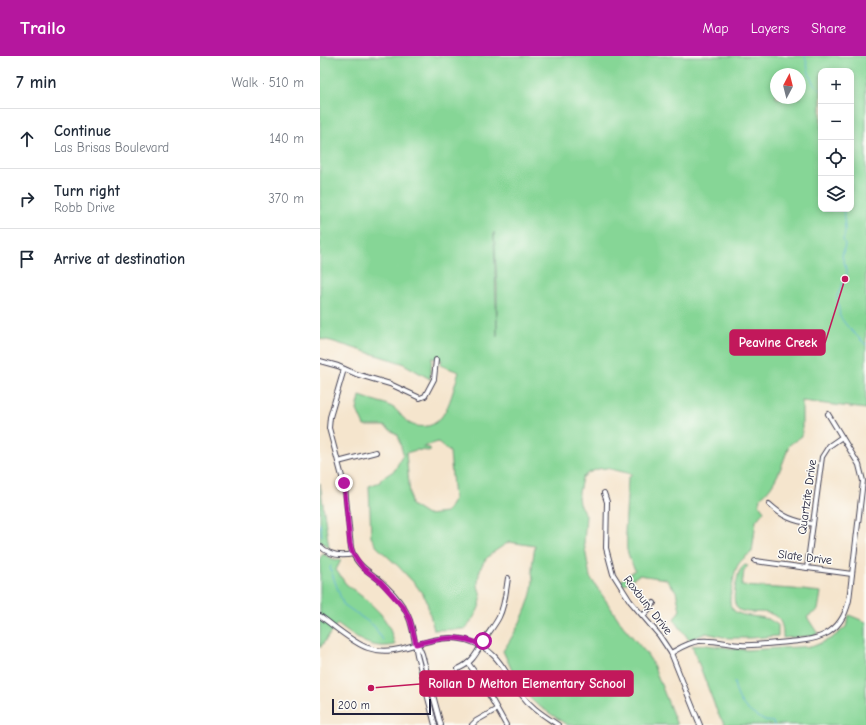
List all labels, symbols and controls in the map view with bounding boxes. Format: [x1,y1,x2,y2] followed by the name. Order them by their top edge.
[20,17,66,39] text: Trailo
[702,20,729,37] text: Map
[751,20,789,37] text: Layers
[811,20,846,37] text: Share
[770,68,806,104] north arrow
[818,68,854,212] map controls
[818,68,854,104] button: +
[16,73,57,92] text: 7 min
[232,75,304,90] text: Walk · 510 m
[818,104,854,140] button: −
[54,122,111,140] text: Continue
[16,128,38,150] icon: ahead
[270,131,304,146] text: 140 m
[54,140,169,155] text: Las Brisas Boulevard
[818,140,854,176] button: locate
[818,176,854,212] button: layers
[54,182,120,200] text: Turn right
[16,188,38,210] icon: right
[268,191,304,206] text: 370 m
[54,200,115,215] text: Robb Drive
[16,248,38,270] icon: arrive
[54,250,185,268] text: Arrive at destination
[730,330,825,355] callout: Peavine Creek
[739,335,818,350] text: Peavine Creek
[795,458,819,536] street label: Quartzite Drive
[335,474,353,492] route end
[777,547,833,567] street label: Slate Drive
[621,573,675,637] street label: Roxbury Drive
[474,632,492,650] route start
[420,671,633,696] callout: Rollan D Melton Elementary School
[428,676,626,691] text: Rollan D Melton Elementary School
[332,697,431,716] scale bar
[338,699,370,712] text: 200 m

